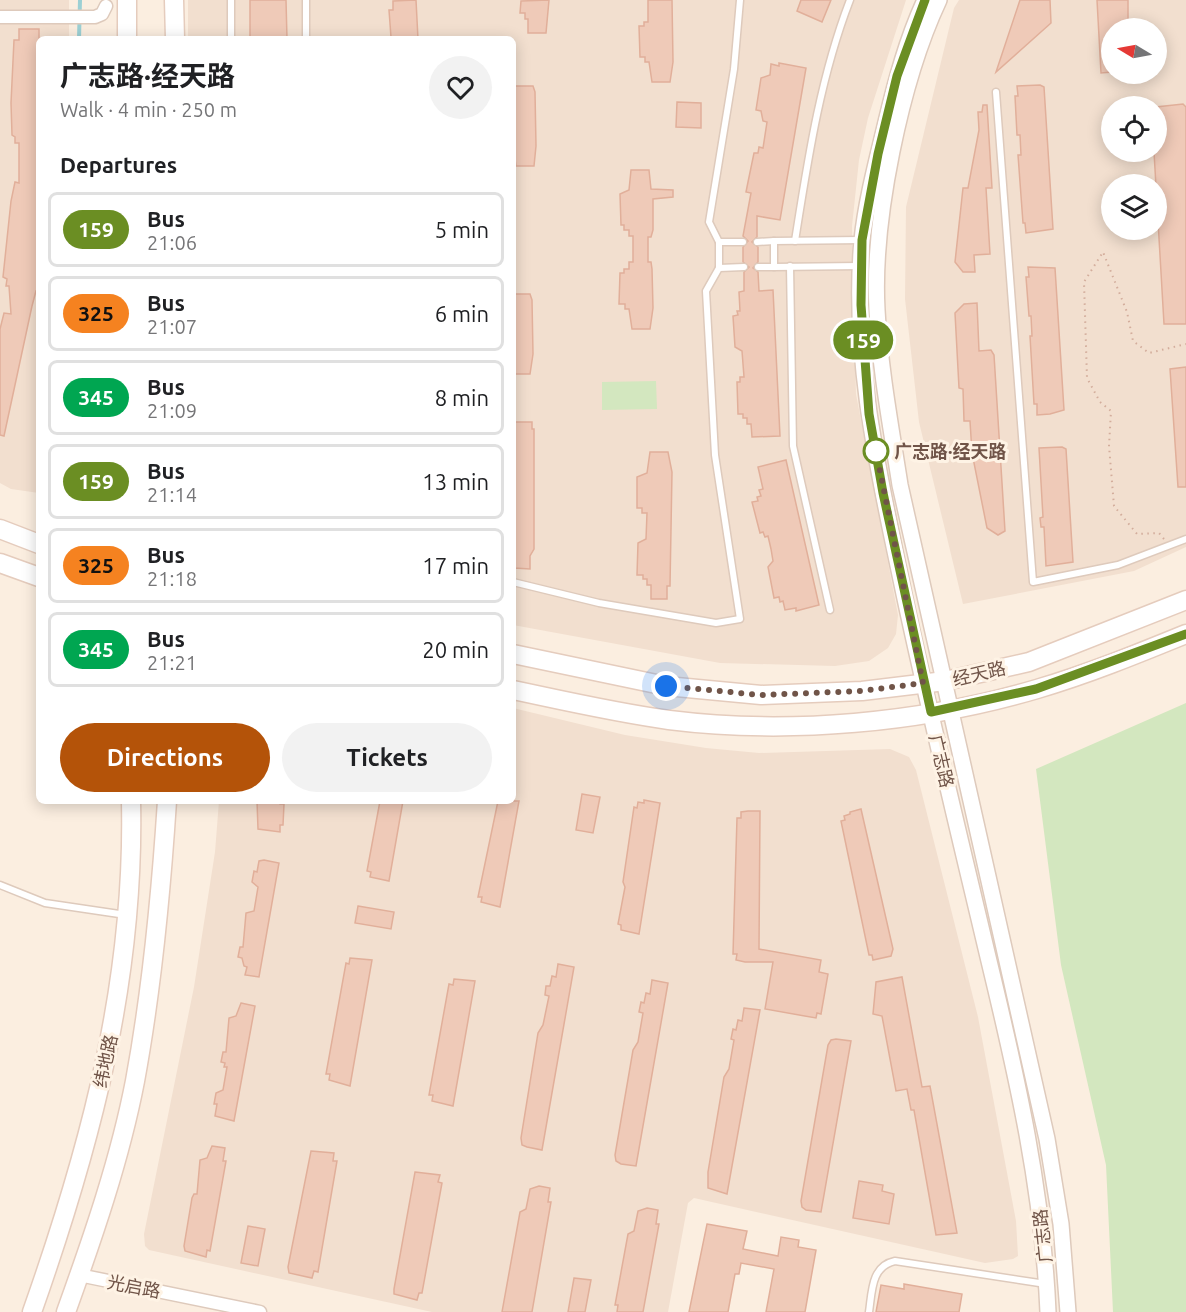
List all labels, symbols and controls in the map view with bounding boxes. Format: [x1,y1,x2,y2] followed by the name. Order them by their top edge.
[1101,18,1167,84] north arrow
[1101,18,1167,240] map controls
[429,56,492,119] button: heart
[60,60,235,91] text: 广志路·经天路
[1101,96,1167,162] button: locate
[60,98,237,121] text: Walk · 4 min · 250 m
[60,152,177,177] text: Departures
[1101,174,1167,240] button: layers
[147,206,185,231] text: Bus
[78,217,114,241] text: 159
[435,217,489,242] text: 5 min
[147,231,197,254] text: 21:06
[147,290,185,315] text: Bus
[78,301,114,325] text: 325
[435,301,489,326] text: 6 min
[147,315,197,338] text: 21:07
[828,320,898,360] line badge: 159
[845,328,881,352] text: 159
[147,374,185,399] text: Bus
[78,385,114,409] text: 345
[435,385,489,410] text: 8 min
[147,399,197,422] text: 21:09
[863,438,889,464] marker: 广志路·经天路
[894,441,1006,461] place label: 广志路·经天路
[147,458,185,483] text: Bus
[78,469,114,493] text: 159
[422,469,489,494] text: 13 min
[147,483,197,506] text: 21:14
[147,542,185,567] text: Bus
[78,553,114,577] text: 325
[422,553,489,578] text: 17 min
[147,567,197,590] text: 21:18
[147,626,185,651] text: Bus
[78,637,114,661] text: 345
[422,637,489,662] text: 20 min
[147,651,197,674] text: 21:21
[950,657,1008,689] street label: 经天路
[651,671,681,701] your location
[60,723,270,792] button: Directions
[282,723,492,792] button: Tickets
[926,732,958,790] street label: 广志路
[90,1033,120,1089] street label: 纬地路
[1029,1208,1055,1264] street label: 广志路
[106,1271,162,1301] street label: 光启路

